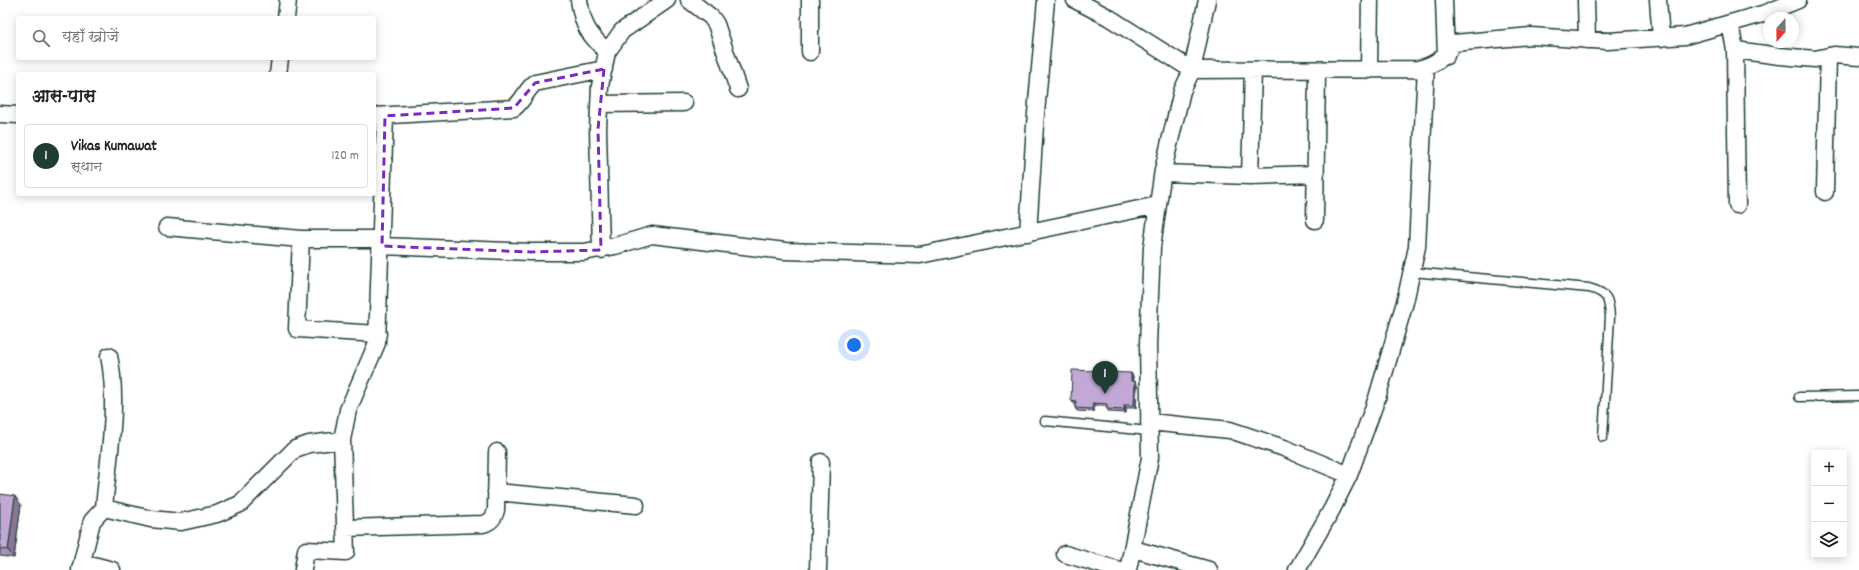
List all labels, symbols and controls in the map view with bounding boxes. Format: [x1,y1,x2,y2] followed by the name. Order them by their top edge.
[1763,12,1799,48] north arrow
[16,16,376,60] search box
[30,27,52,49] icon: search
[62,27,119,49] text: यहाँ खोजें
[32,86,96,110] text: आस-पास
[71,136,157,158] text: Vikas Kumawat
[45,147,47,166] text: 1
[331,147,359,166] text: 120 m
[71,158,102,177] text: स्थान
[844,335,864,355] your location
[1092,361,1118,394] pin: 1
[1811,450,1847,558] map controls
[1811,450,1847,486] button: +
[1811,486,1847,522] button: −
[1811,522,1847,558] button: layers

